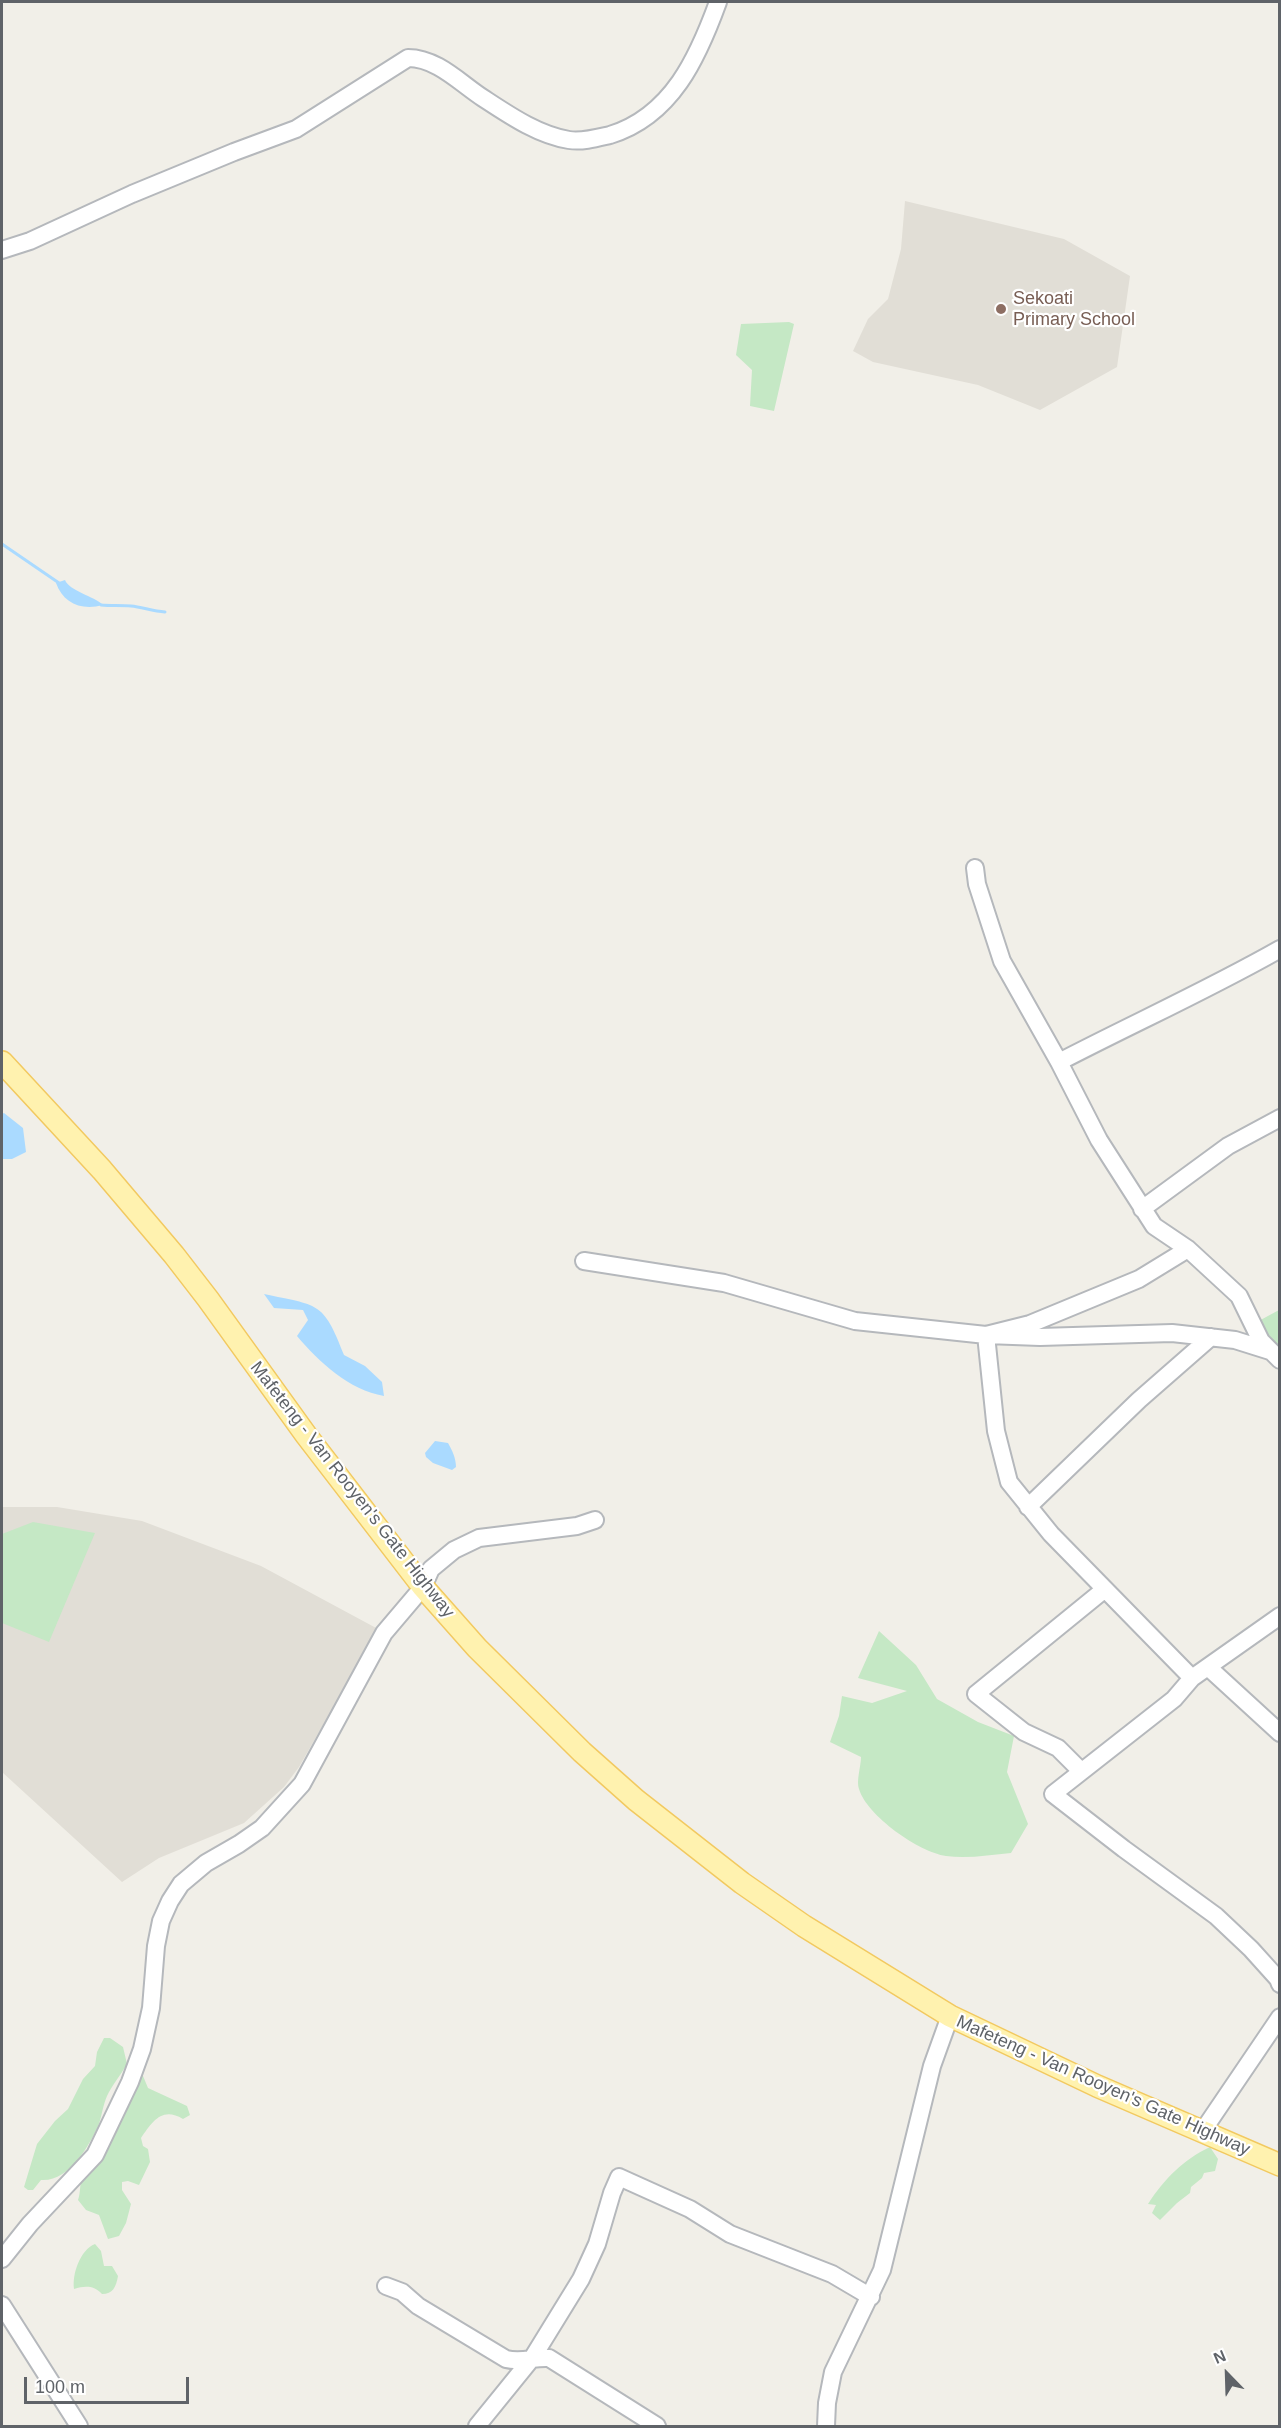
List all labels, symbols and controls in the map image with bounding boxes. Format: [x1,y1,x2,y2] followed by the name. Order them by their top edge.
[1013,288,1135,330] place label: Sekoati Primary School
[994,302,1008,316] marker: Sekoati Primary School
[245,1358,459,1622] street label: Mafeteng - Van Rooyen's Gate Highway
[953,2011,1253,2161] street label: Mafeteng - Van Rooyen's Gate Highway
[1197,2344,1257,2404] north arrow
[1211,2347,1228,2367] text: N
[27,2365,192,2403] scale bar
[35,2377,85,2397] text: 100 m

